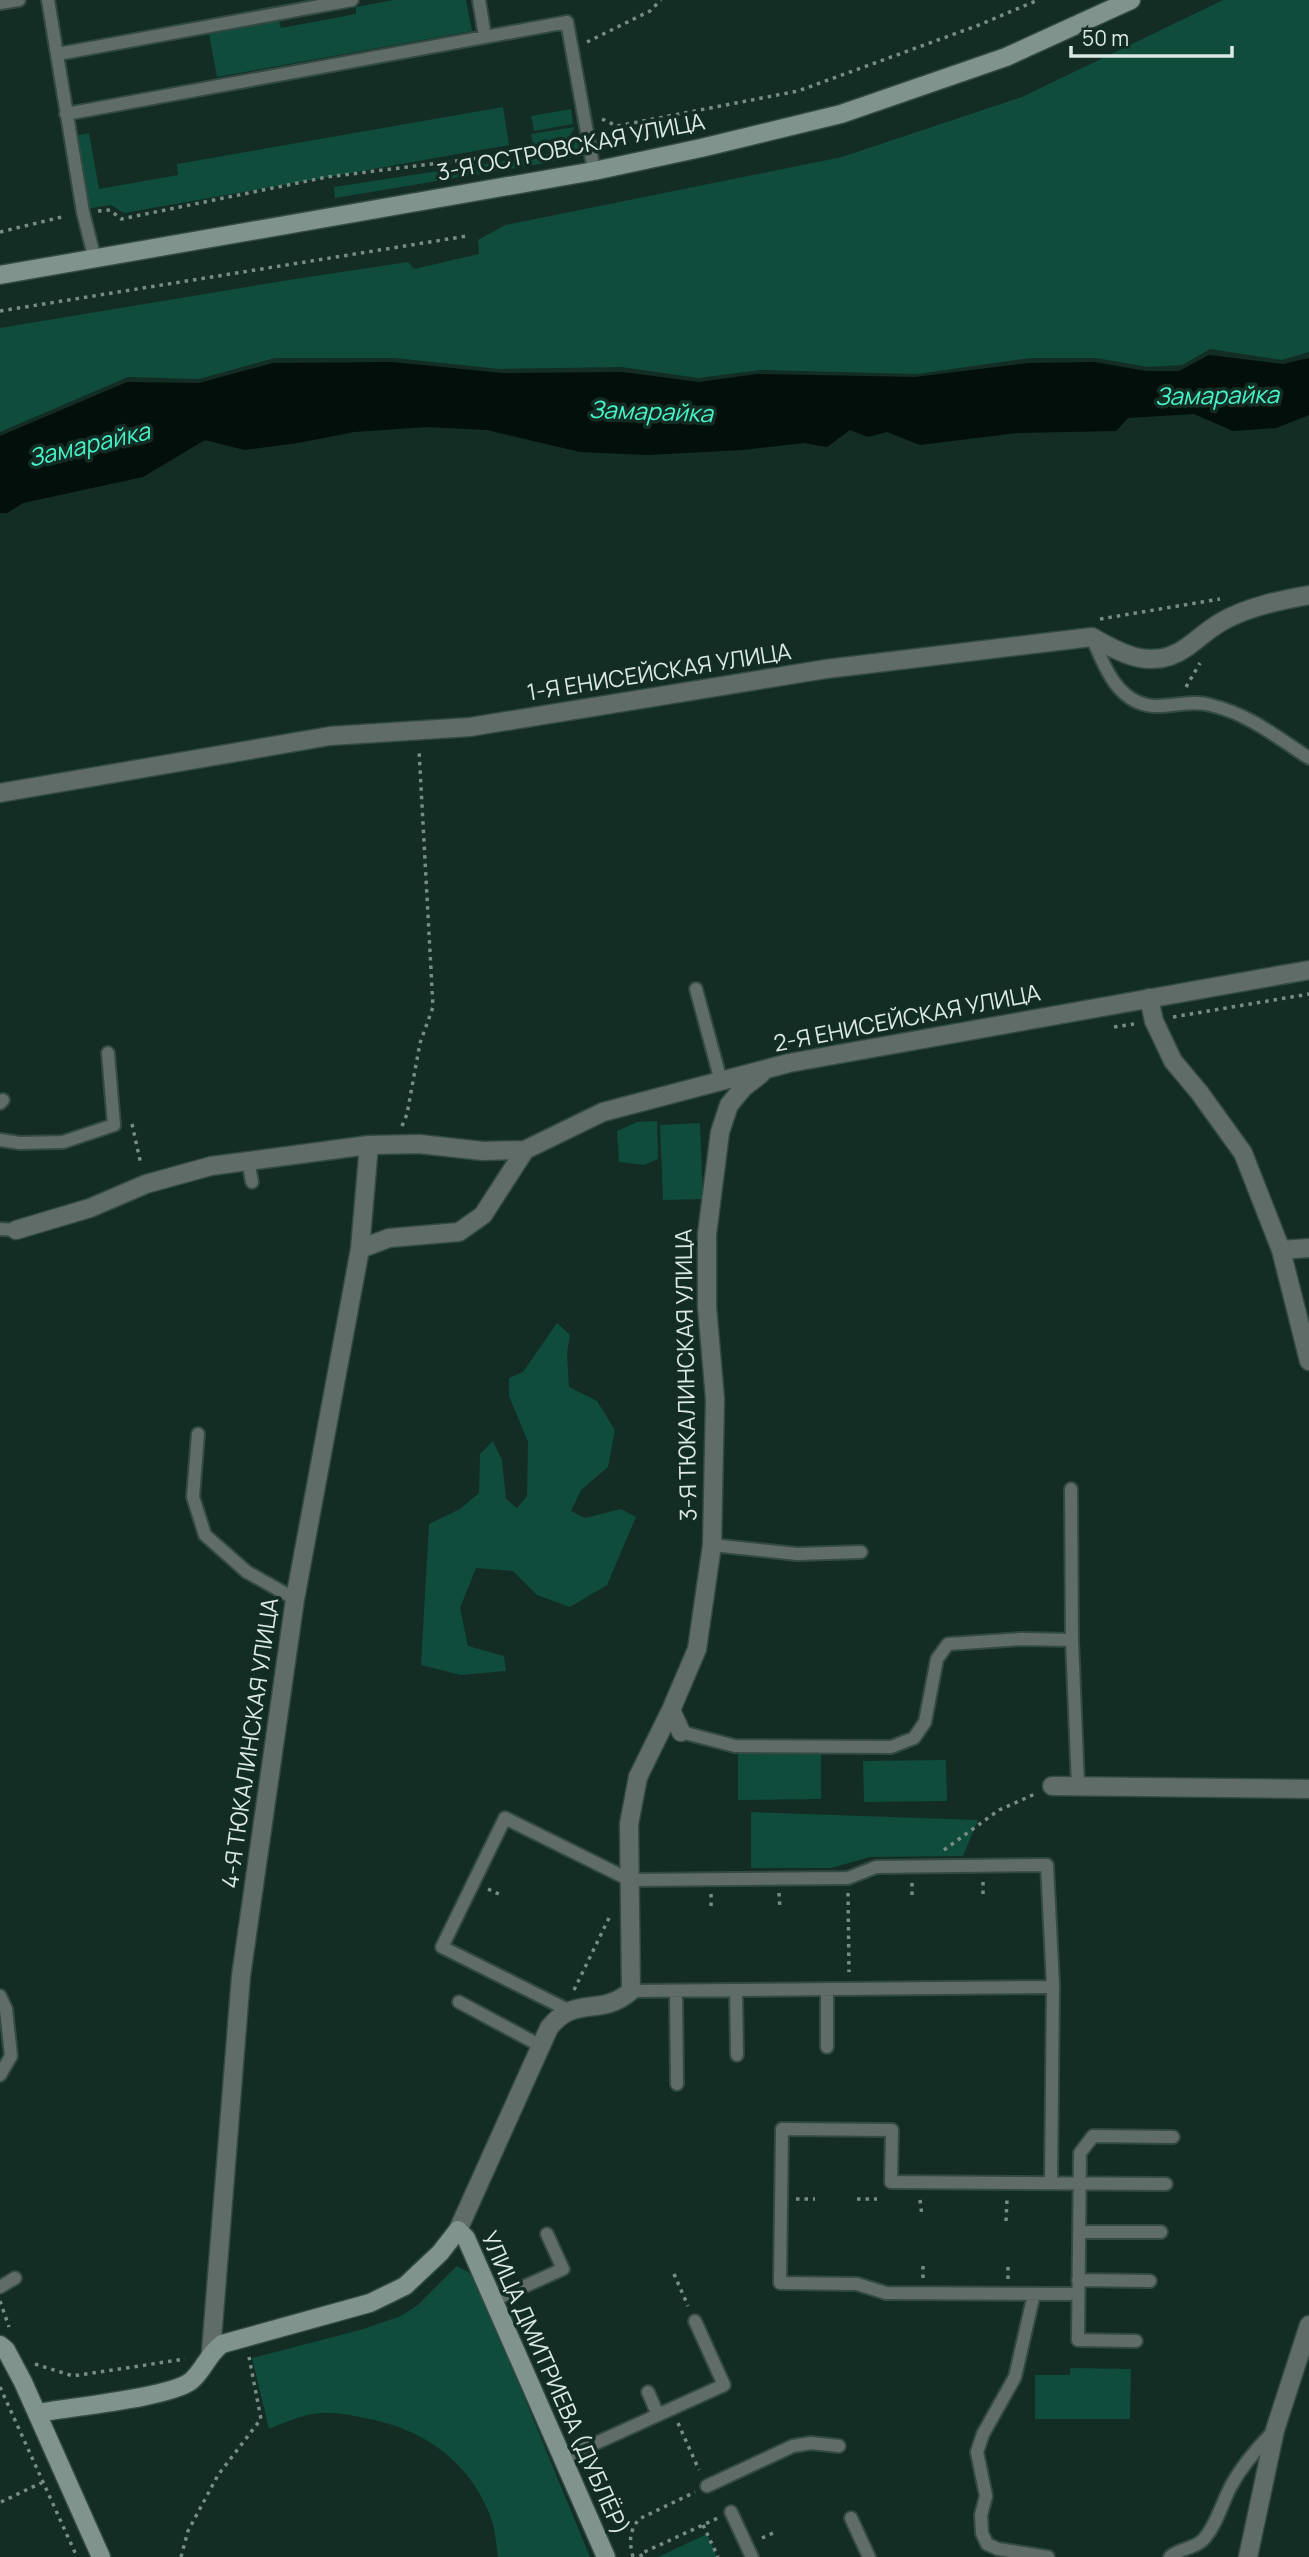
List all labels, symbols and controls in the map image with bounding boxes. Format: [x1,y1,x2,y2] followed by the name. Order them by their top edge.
[1071,14,1232,58] scale bar
[1082,24,1129,52] text: 50 m
[434,104,708,188] street label: 3-Я ОСТРОВСКАЯ УЛИЦА
[1155,377,1281,412] water label: Замарайка
[589,392,715,429] water label: Замарайка
[25,413,154,474] water label: Замарайка
[524,634,794,708] street label: 1-Я ЕНИСЕЙСКАЯ УЛИЦА
[771,975,1043,1059] street label: 2-Я ЕНИСЕЙСКАЯ УЛИЦА
[666,1228,704,1521] street label: 3-Я ТЮКАЛИНСКАЯ УЛИЦА
[213,1595,285,1890] street label: 4-Я ТЮКАЛИНСКАЯ УЛИЦА
[474,2226,638,2540] street label: УЛИЦА ДМИТРИЕВА (ДУБЛЁР)

